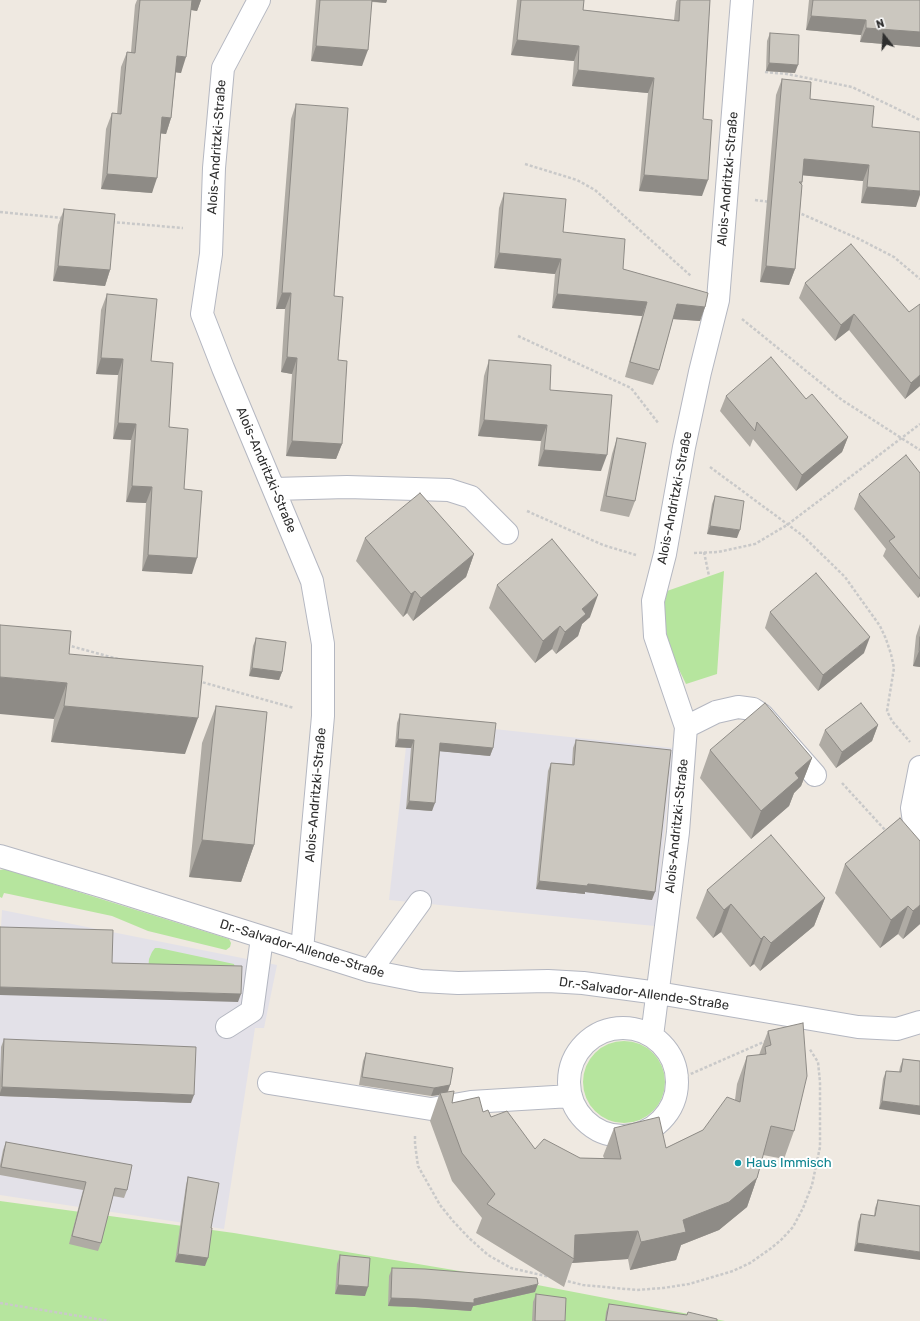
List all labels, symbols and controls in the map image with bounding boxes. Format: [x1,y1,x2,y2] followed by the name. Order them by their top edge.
[864,16,904,56] north arrow
[875,17,886,31] text: N
[205,79,229,215] street label: Alois-Andritzki-Straße
[714,111,742,247] street label: Alois-Andritzki-Straße
[232,405,300,535] street label: Alois-Andritzki-Straße
[654,430,696,566] street label: Alois-Andritzki-Straße
[302,727,330,863] street label: Alois-Andritzki-Straße
[662,758,692,894] street label: Alois-Andritzki-Straße
[218,916,386,982] street label: Dr.-Salvador-Allende-Straße
[558,974,730,1014] street label: Dr.-Salvador-Allende-Straße
[746,1155,832,1171] place label: Haus Immisch
[733,1158,743,1168] marker: Haus Immisch

